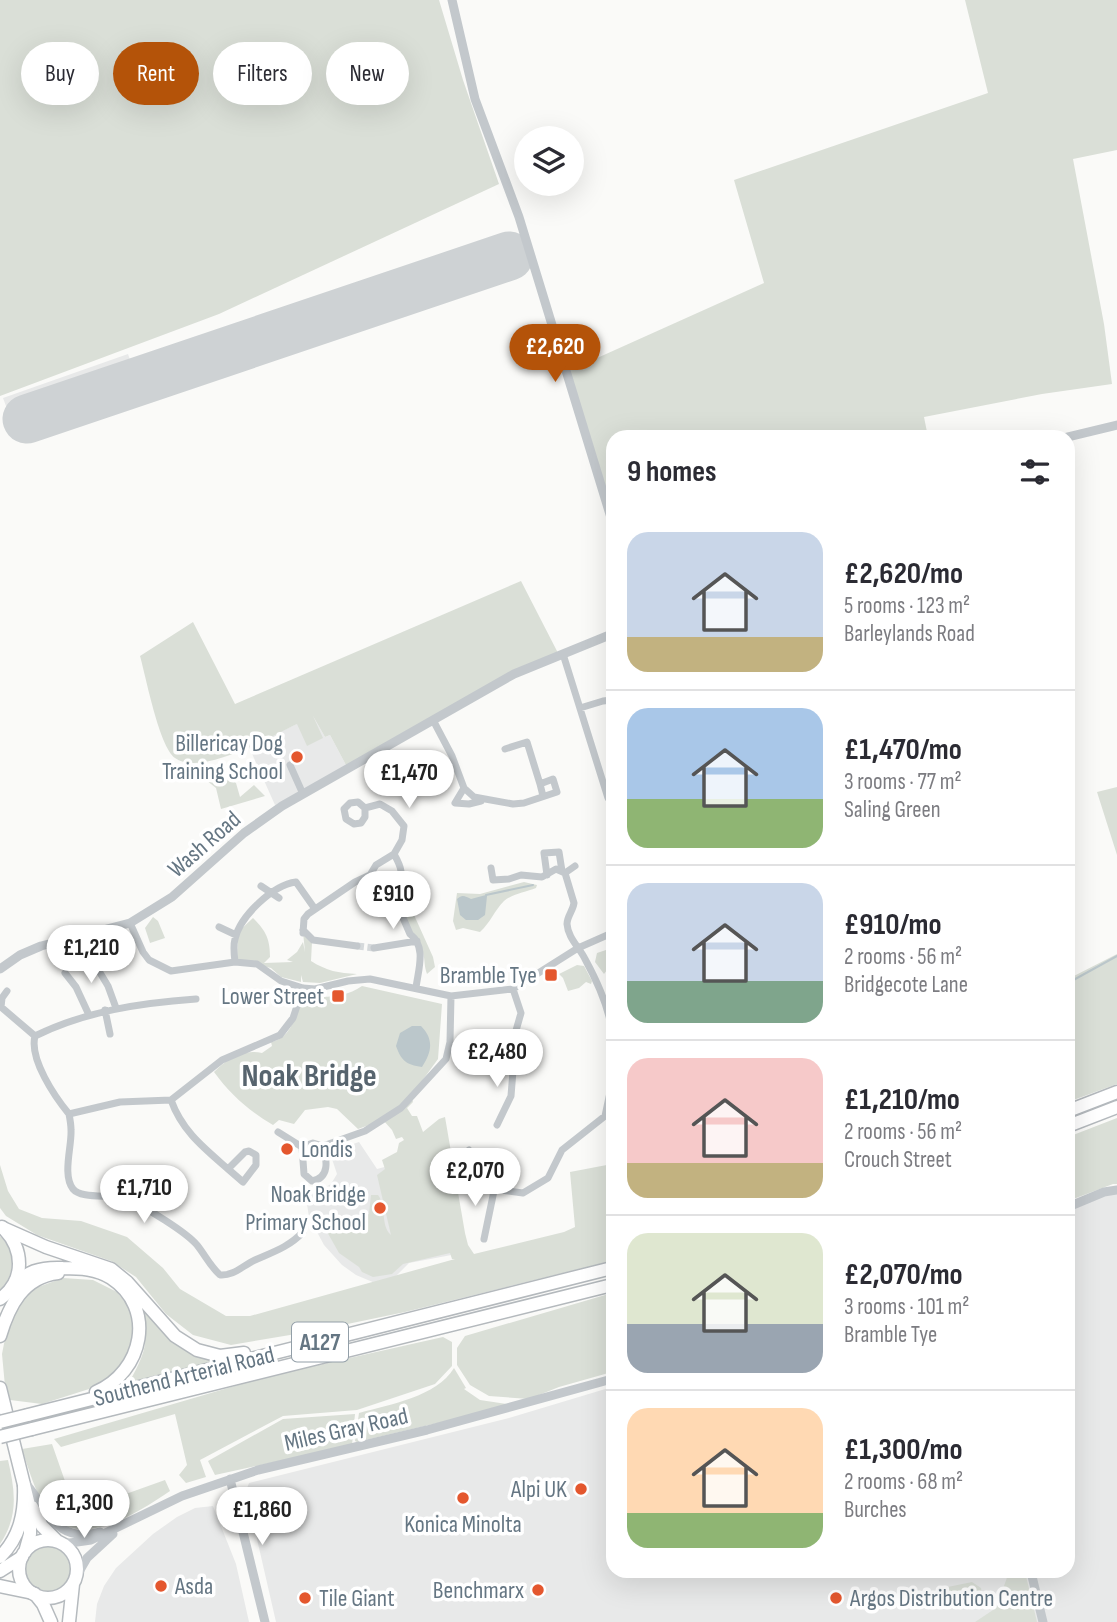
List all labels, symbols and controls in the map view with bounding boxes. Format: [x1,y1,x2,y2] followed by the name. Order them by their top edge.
[21,42,99,105] chip: Buy
[113,42,199,105] chip: Rent
[213,42,312,105] chip: Filters
[326,42,409,105] chip: New
[514,126,584,196] map controls
[514,126,584,196] button: layers
[498,324,612,384] pin: £2,620
[525,333,585,361] text: £2,620
[1016,453,1054,491] icon: filters
[627,454,717,490] text: 9 homes
[844,556,963,592] text: £2,620/mo
[683,560,767,644] icon: home
[844,592,970,620] text: 5 rooms · 123 m²
[844,620,975,648] text: Barleylands Road
[162,729,283,786] place label: Billericay Dog Training School
[844,732,962,768] text: £1,470/mo
[683,736,767,820] icon: home
[289,749,305,765] marker: Billericay Dog Training School
[352,750,466,810] pin: £1,470
[380,759,438,787] text: £1,470
[844,768,962,796] text: 3 rooms · 77 m²
[844,796,941,824] text: Saling Green
[162,805,247,884] street label: Wash Road
[352,872,434,931] pin: £910
[372,880,414,908] text: £910
[844,907,942,943] text: £910/mo
[683,911,767,995] icon: home
[34,926,148,985] pin: £1,210
[63,934,119,962] text: £1,210
[844,943,962,971] text: 2 rooms · 56 m²
[440,961,537,990] place label: Bramble Tye
[543,967,559,983] marker: Bramble Tye
[844,971,968,999] text: Bridgecote Lane
[221,982,324,1011] place label: Lower Street
[330,988,346,1004] marker: Lower Street
[440,1030,554,1089] pin: £2,480
[467,1038,527,1066] text: £2,480
[241,1057,377,1096] district label: Noak Bridge
[844,1082,960,1118] text: £1,210/mo
[683,1086,767,1170] icon: home
[844,1118,962,1146] text: 2 rooms · 56 m²
[301,1135,353,1164] place label: Londis
[279,1141,295,1157] marker: Londis
[844,1146,952,1174] text: Crouch Street
[418,1148,532,1208] pin: £2,070
[446,1157,504,1185] text: £2,070
[87,1166,201,1225] pin: £1,710
[116,1174,172,1202] text: £1,710
[245,1180,366,1237] place label: Noak Bridge Primary School
[372,1200,388,1216] marker: Noak Bridge Primary School
[844,1257,963,1293] text: £2,070/mo
[683,1261,767,1345] icon: home
[844,1293,969,1321] text: 3 rooms · 101 m²
[844,1321,937,1349] text: Bramble Tye
[292,1322,348,1362] road number: A127
[91,1340,277,1413] street label: Southend Arterial Road
[281,1401,411,1458] street label: Miles Gray Road
[844,1432,963,1468] text: £1,300/mo
[683,1436,767,1520] icon: home
[844,1468,963,1496] text: 2 rooms · 68 m²
[510,1475,567,1504] place label: Alpi UK
[27,1480,141,1540] pin: £1,300
[573,1481,589,1497] marker: Alpi UK
[205,1488,319,1547] pin: £1,860
[55,1489,113,1517] text: £1,300
[455,1490,471,1506] marker: Konica Minolta
[232,1496,292,1524] text: £1,860
[844,1496,907,1524] text: Burches
[404,1510,522,1539] place label: Konica Minolta
[174,1572,213,1601] place label: Asda
[433,1576,524,1605] place label: Benchmarx
[153,1578,169,1594] marker: Asda
[530,1582,546,1598] marker: Benchmarx
[319,1584,395,1613] place label: Tile Giant
[849,1584,1053,1613] place label: Argos Distribution Centre
[297,1590,313,1606] marker: Tile Giant
[828,1590,844,1606] marker: Argos Distribution Centre

